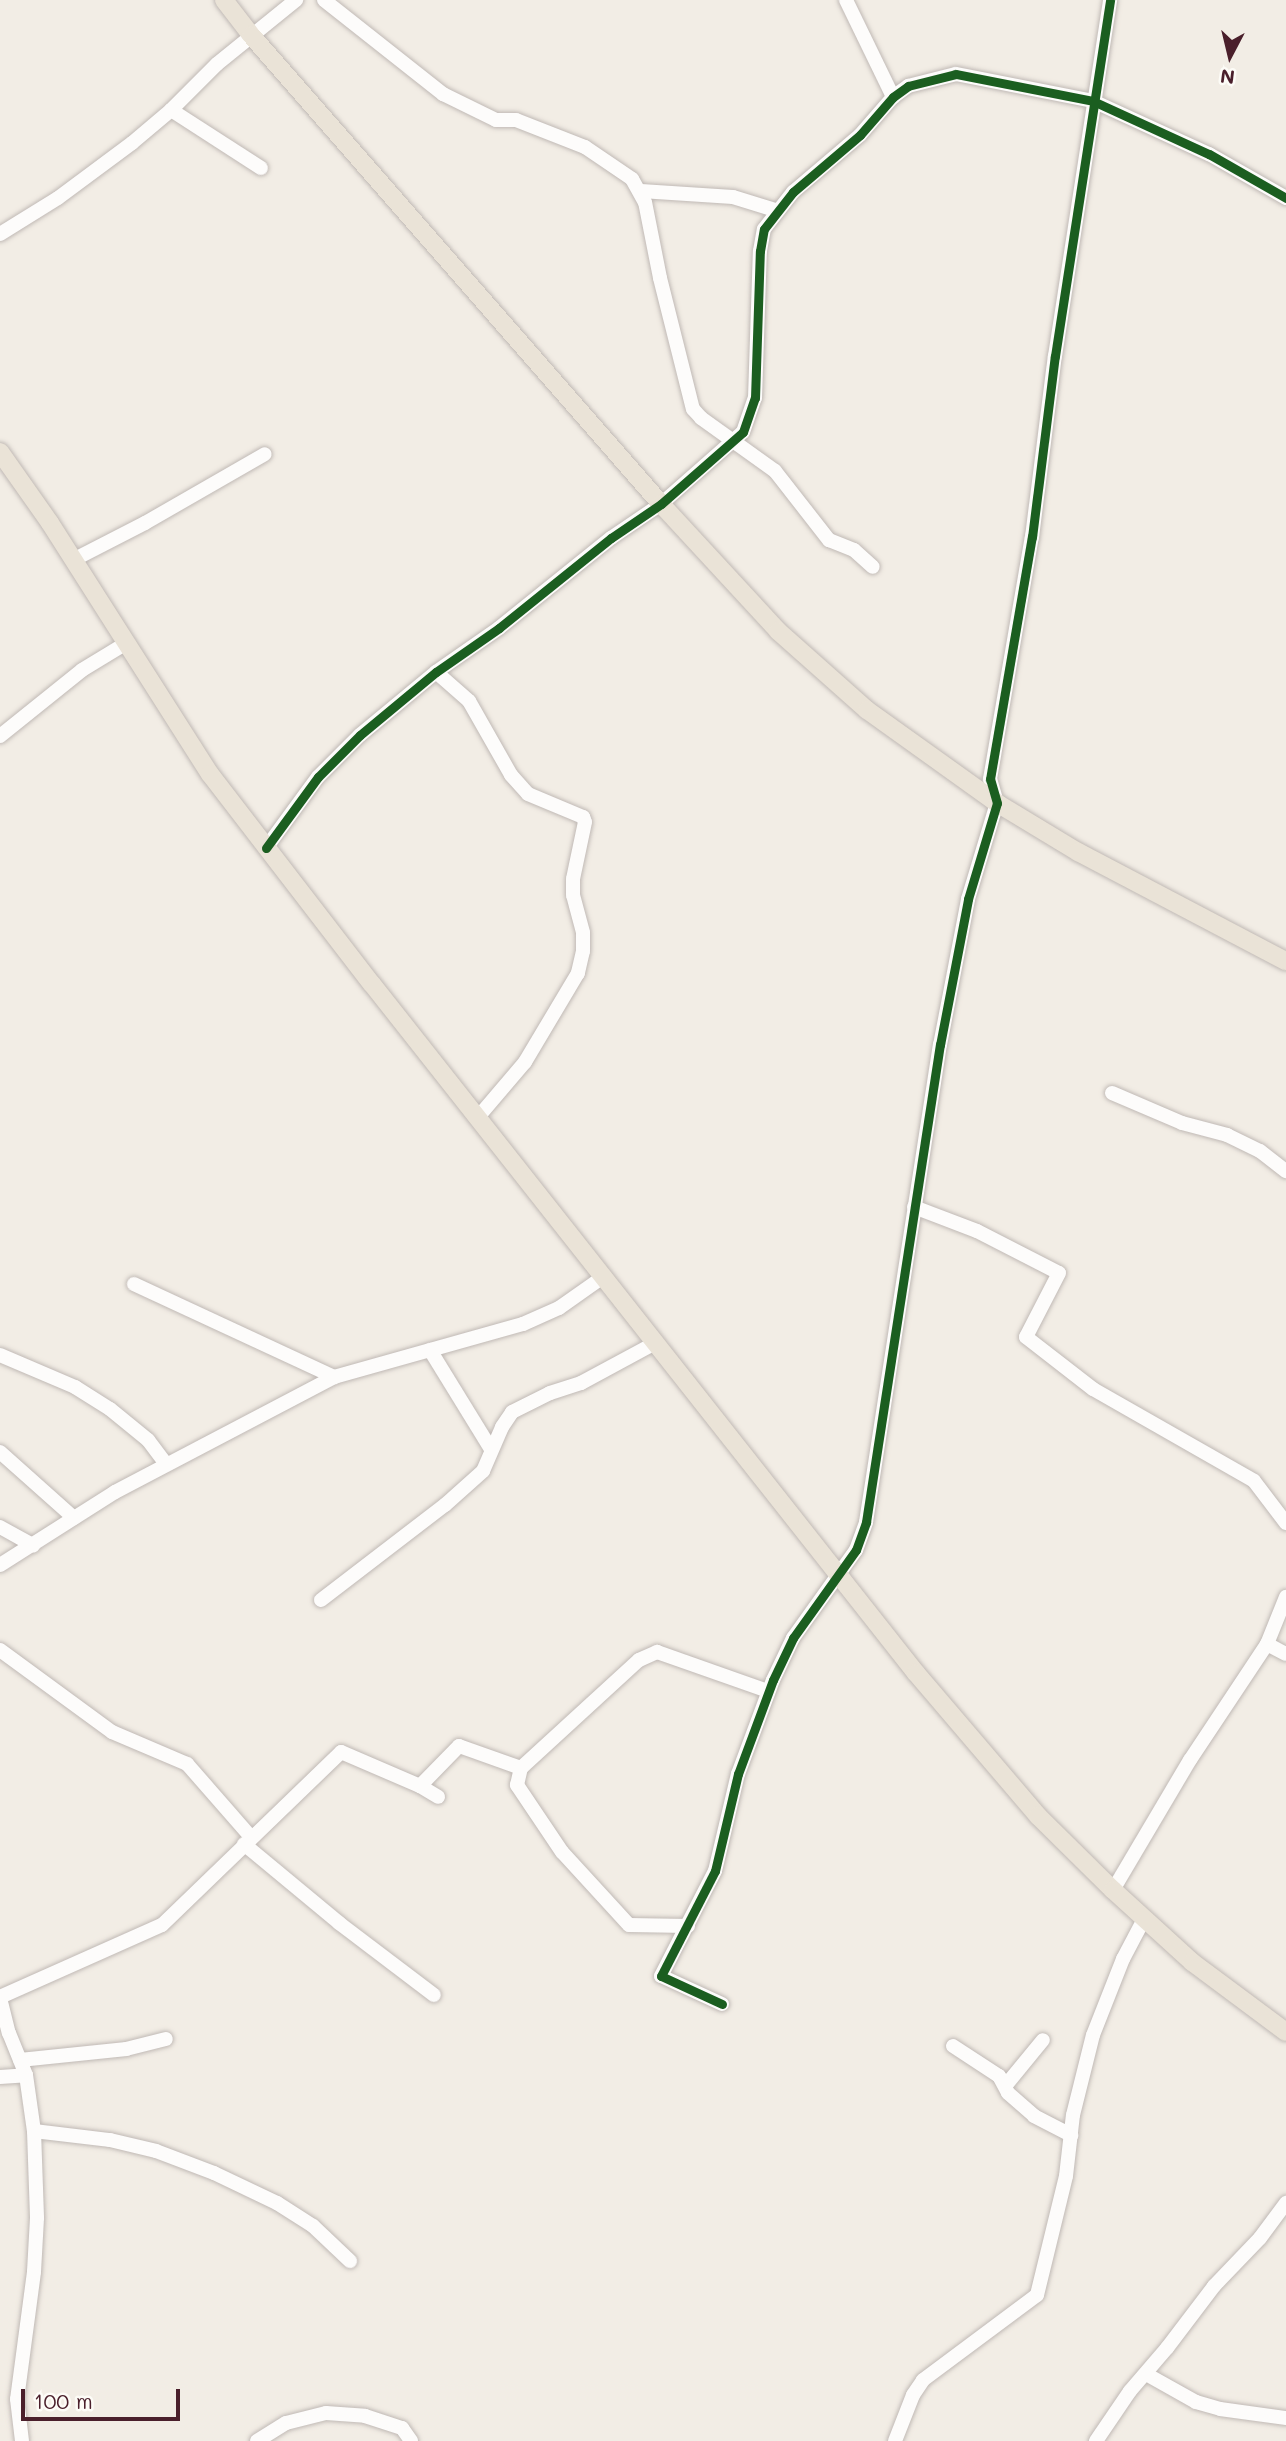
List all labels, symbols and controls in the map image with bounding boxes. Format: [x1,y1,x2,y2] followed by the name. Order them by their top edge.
[1195,21,1265,91] north arrow
[1219,64,1236,91] text: N
[24,2374,184,2418] scale bar
[34,2387,93,2414] text: 100 m

